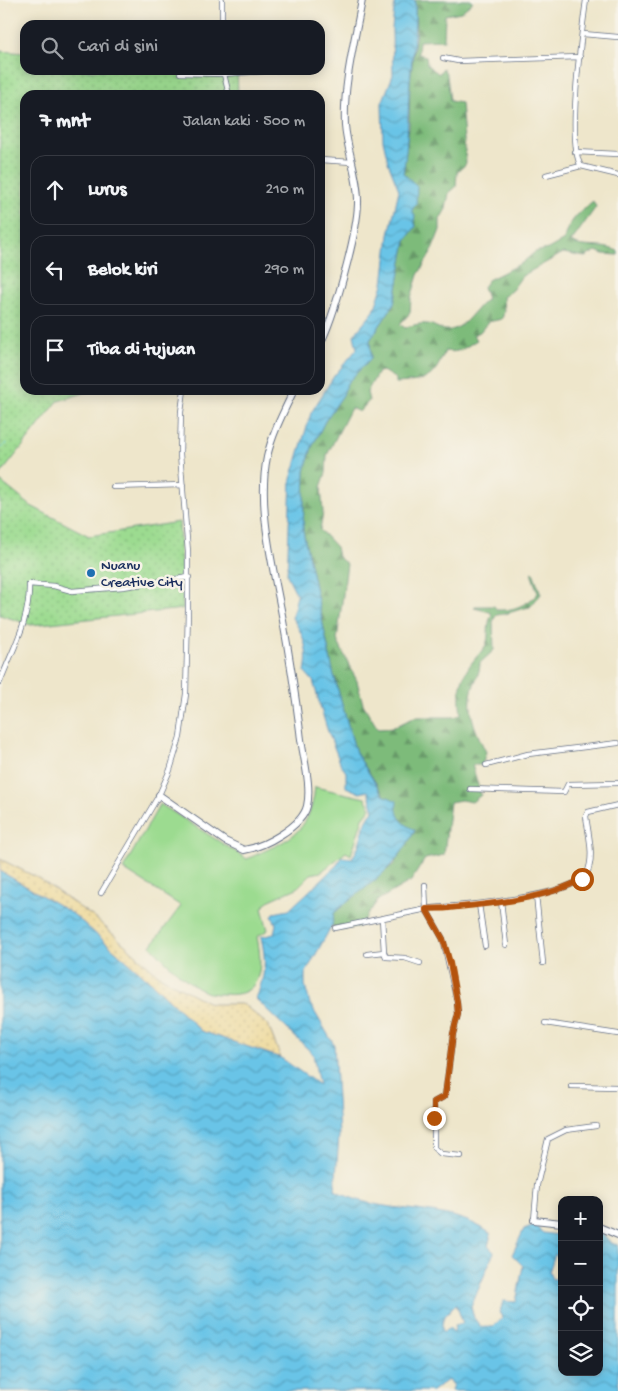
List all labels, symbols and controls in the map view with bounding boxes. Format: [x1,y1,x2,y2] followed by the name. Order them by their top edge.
[20,20,325,75] search box
[38,34,66,62] icon: search
[78,36,158,59] text: Cari di sini
[40,110,89,135] text: 7 mnt
[183,113,305,132] text: Jalan kaki · 500 m
[41,176,69,204] icon: ahead
[88,179,127,202] text: Lurus
[265,181,304,200] text: 210 m
[41,256,69,284] icon: left
[88,259,158,282] text: Belok kiri
[264,261,304,280] text: 290 m
[41,336,69,364] icon: arrive
[88,339,195,362] text: Tiba di tujuan
[101,557,183,592] place label: Nuanu Creative City
[85,567,97,579] marker: Nuanu Creative City
[571,868,594,891] route start
[423,1107,446,1130] route end
[558,1196,603,1376] map controls
[558,1196,603,1241] button: +
[558,1241,603,1286] button: −
[558,1286,603,1331] button: locate
[558,1331,603,1376] button: layers

